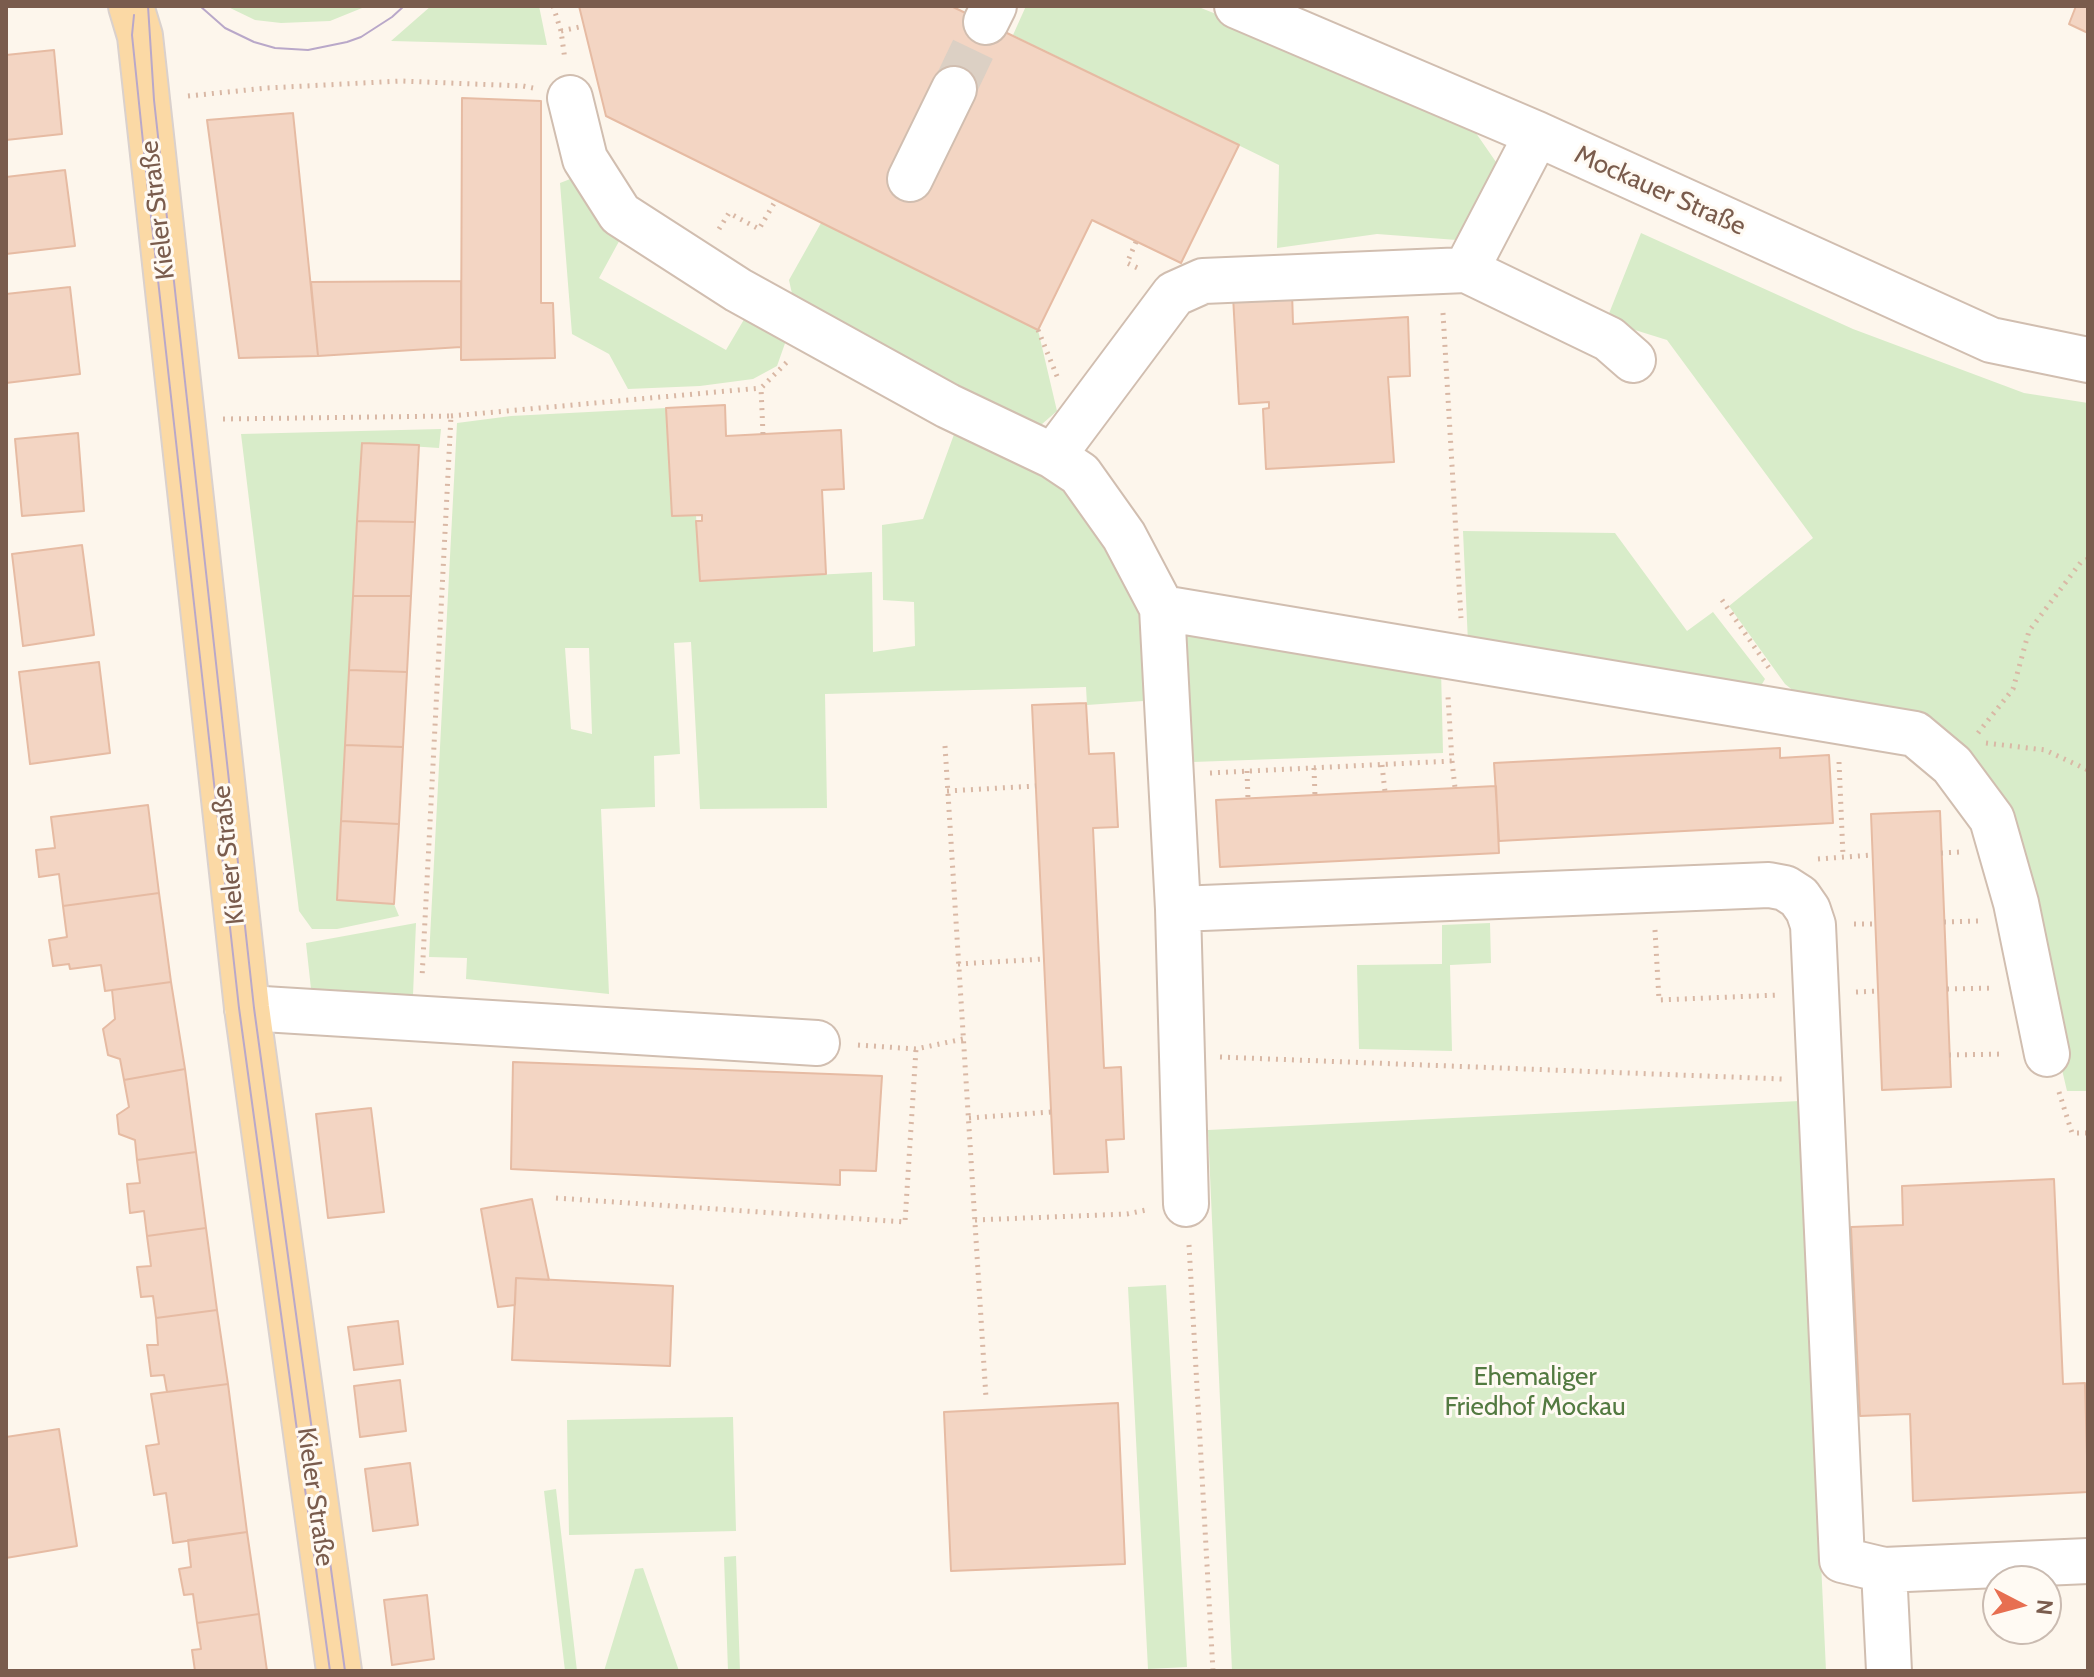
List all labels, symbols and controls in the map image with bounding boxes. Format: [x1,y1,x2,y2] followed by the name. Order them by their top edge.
[134,139,182,281] street label: Kieler Straße
[1570,139,1750,243] street label: Mockauer Straße
[206,784,252,926] street label: Kieler Straße
[1444,1361,1626,1422] park label: Ehemaliger Friedhof Mockau
[290,1426,340,1568] street label: Kieler Straße
[1982,1565,2062,1645] north arrow
[2030,1598,2059,1617] text: N

